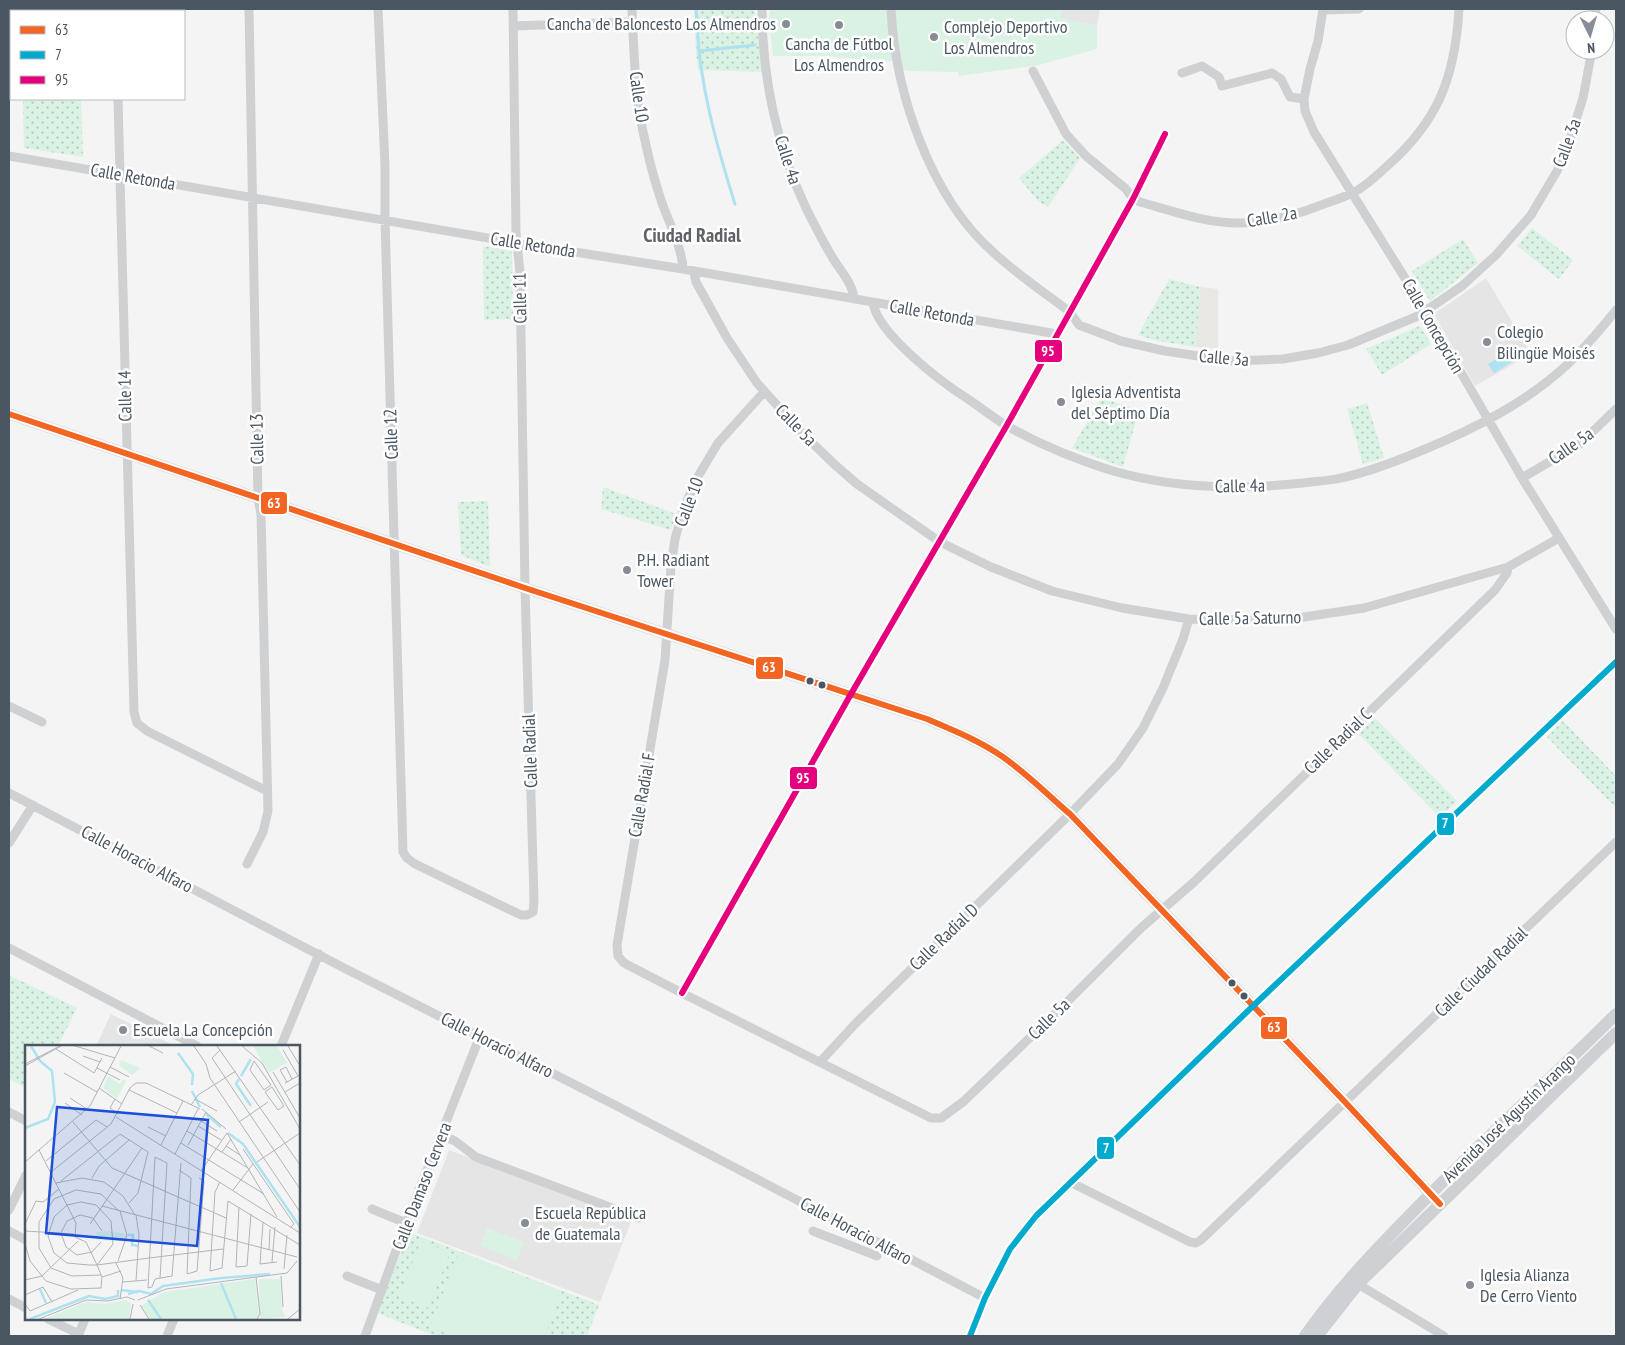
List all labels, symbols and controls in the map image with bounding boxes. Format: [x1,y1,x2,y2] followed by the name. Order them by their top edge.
[10,10,185,100] legend
[1565,10,1615,60] north arrow
[547,12,776,35] place label: Cancha de Baloncesto Los Almendros
[944,15,1068,59] place label: Complejo Deportivo Los Almendros
[780,18,792,30] marker: Cancha de Baloncesto Los Almendros
[833,19,845,31] marker: Cancha de Fútbol Los Almendros
[55,20,69,39] text: 63
[928,31,940,43] marker: Complejo Deportivo Los Almendros
[785,32,894,76] place label: Cancha de Fútbol Los Almendros
[1587,39,1596,57] text: N
[55,45,62,64] text: 7
[55,70,69,89] text: 95
[625,70,654,124] street label: Calle 10
[1547,115,1586,170] street label: Calle 3a
[770,132,807,187] street label: Calle 4a
[89,158,177,195] street label: Calle Retonda
[1245,201,1299,232] street label: Calle 2a
[643,222,741,248] district label: Ciudad Radial
[489,226,577,263] street label: Calle Retonda
[508,272,531,324] street label: Calle 11
[1397,274,1470,377] street label: Calle Concepción
[888,294,976,331] street label: Calle Retonda
[1497,320,1595,364] place label: Colegio Bilingüe Moisés
[1481,336,1493,348] marker: Colegio Bilingüe Moisés
[1034,339,1063,363] line badge: 95
[1041,342,1055,360] text: 95
[1198,344,1250,371] street label: Calle 3a
[113,370,136,422] street label: Calle 14
[1071,380,1181,424] place label: Iglesia Adventista del Séptimo Día
[1055,396,1067,408] marker: Iglesia Adventista del Séptimo Día
[771,399,822,451] street label: Calle 5a
[378,408,403,460] street label: Calle 12
[245,413,268,465] street label: Calle 13
[1544,422,1598,469] street label: Calle 5a
[669,474,708,530] street label: Calle 10
[1215,474,1265,497] street label: Calle 4a
[260,491,288,515] line badge: 63
[267,494,281,512] text: 63
[637,548,710,592] place label: P.H. Radiant Tower
[621,564,633,576] marker: P.H. Radiant Tower
[1199,605,1302,630] street label: Calle 5a Saturno
[755,656,784,680] line badge: 63
[762,658,776,676] text: 63
[805,676,815,686] unlabelled marker
[817,680,827,690] unlabelled marker
[1299,703,1377,779] street label: Calle Radial C
[517,713,542,788] street label: Calle Radial
[623,751,660,839] street label: Calle Radial F
[789,766,818,790] line badge: 95
[796,769,810,787] text: 95
[1436,812,1455,836] line badge: 7
[1442,814,1449,832] text: 7
[78,820,197,898] street label: Calle Horacio Alfaro
[904,898,983,975] street label: Calle Radial D
[1429,921,1533,1022] street label: Calle Ciudad Radial
[1227,978,1237,988] unlabelled marker
[1239,991,1249,1001] unlabelled marker
[1023,993,1075,1044] street label: Calle 5a
[437,1006,557,1083] street label: Calle Horacio Alfaro
[1260,1016,1288,1040] line badge: 63
[133,1018,273,1041] place label: Escuela La Concepción
[1267,1018,1281,1036] text: 63
[117,1024,129,1036] marker: Escuela La Concepción
[25,1045,300,1320] inset map
[1437,1048,1580,1187] street label: Avenida José Agustín Arango
[387,1119,456,1253] street label: Calle Damaso Cervera
[1096,1136,1115,1160] line badge: 7
[1103,1139,1110,1157] text: 7
[797,1192,916,1270] street label: Calle Horacio Alfaro
[535,1201,646,1245] place label: Escuela República de Guatemala
[519,1217,531,1229] marker: Escuela República de Guatemala
[1480,1263,1577,1307] place label: Iglesia Alianza De Cerro Viento
[1464,1279,1476,1291] marker: Iglesia Alianza De Cerro Viento

